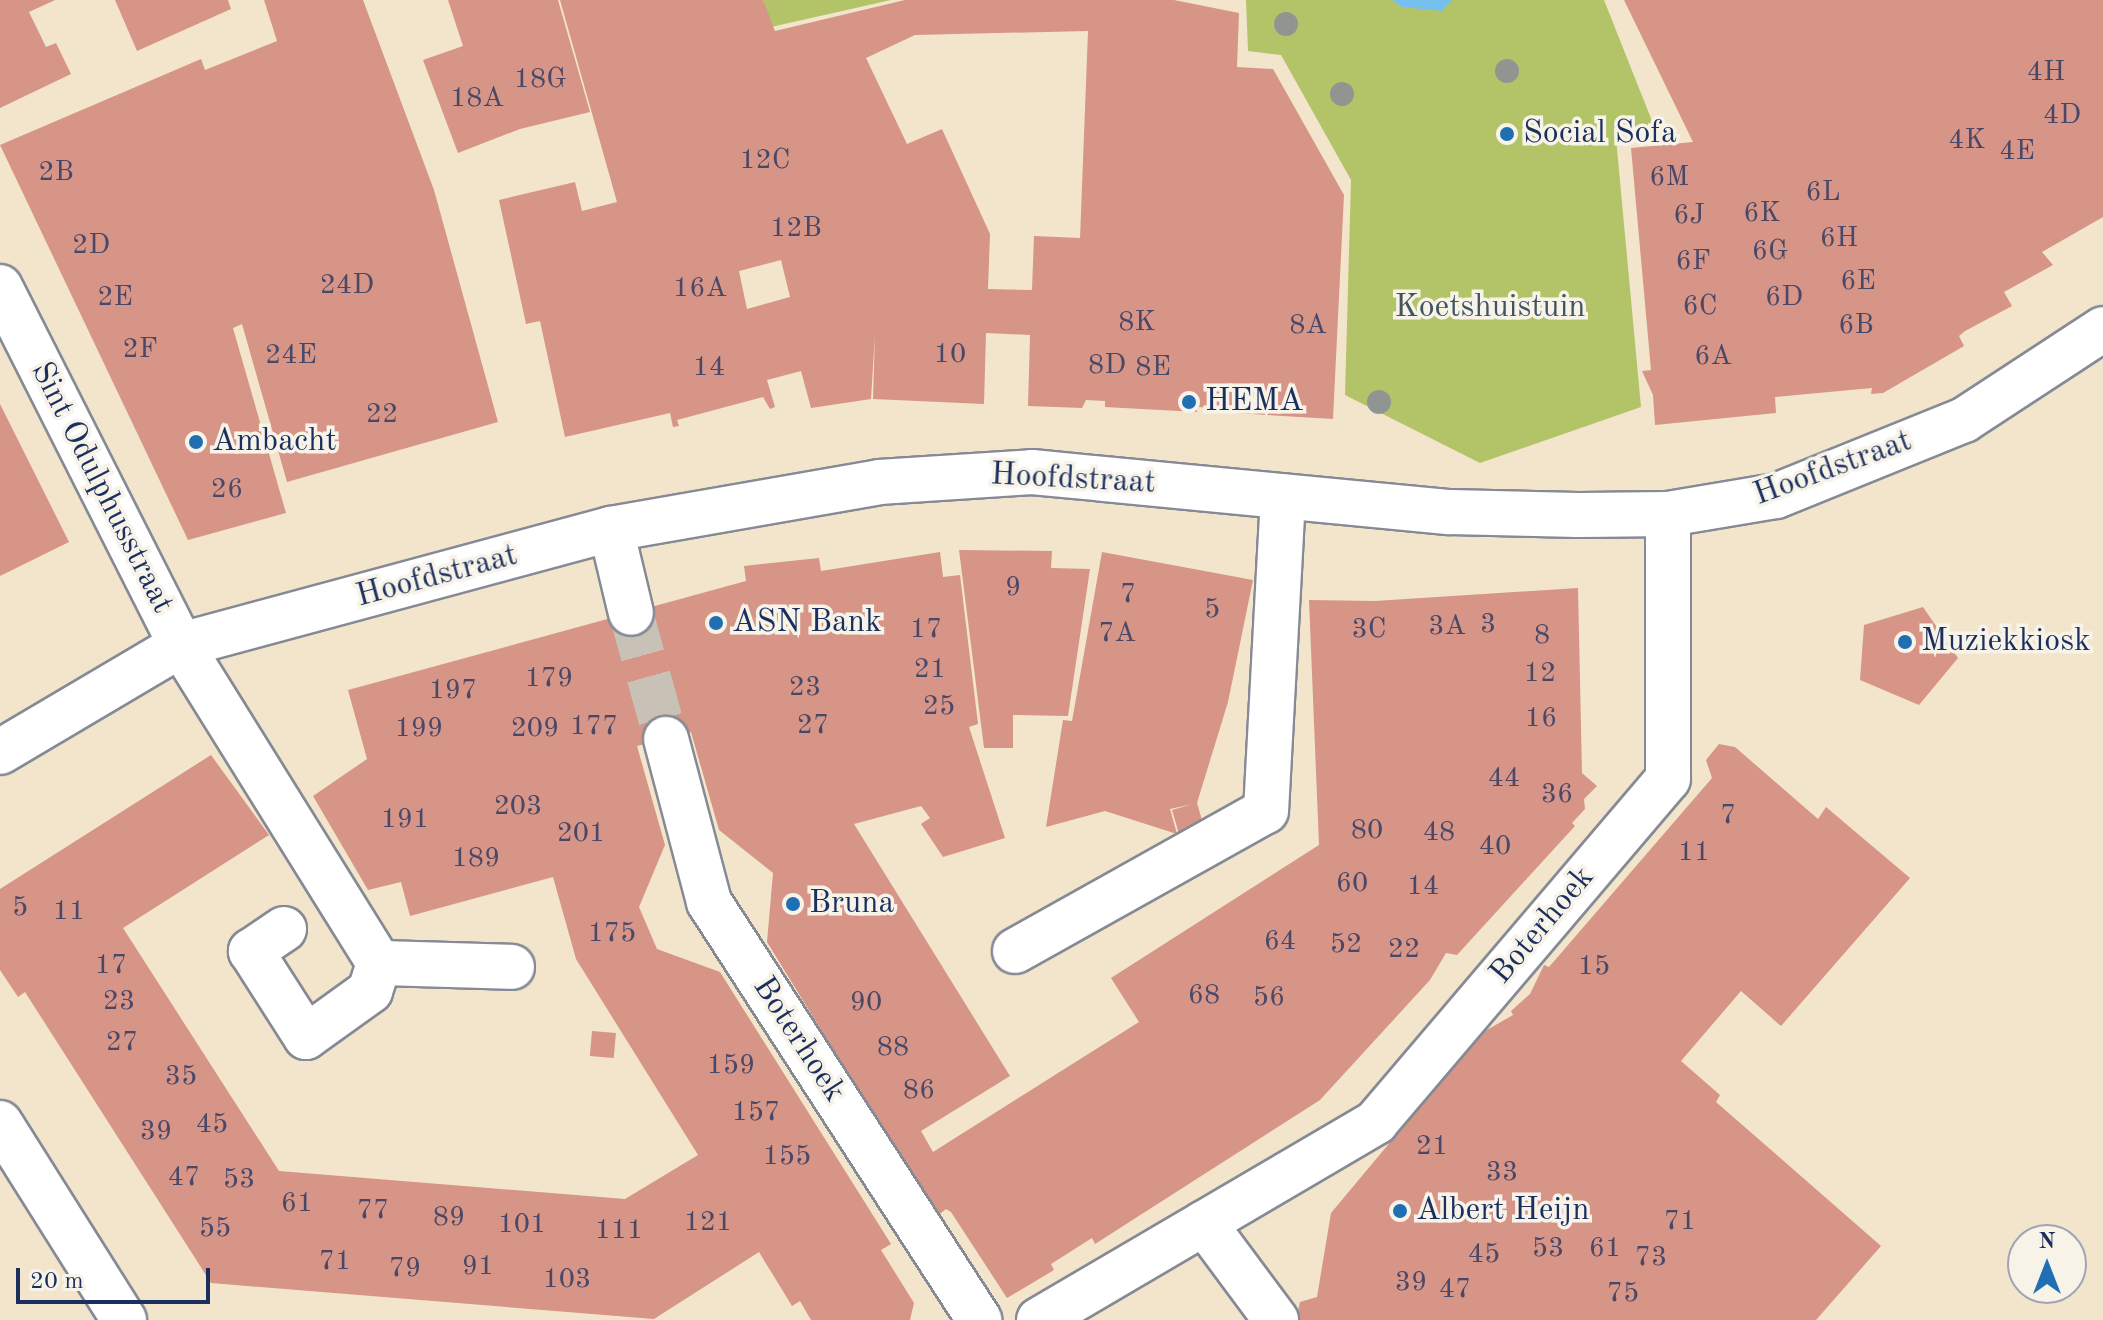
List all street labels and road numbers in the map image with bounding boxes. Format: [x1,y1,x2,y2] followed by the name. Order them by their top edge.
[21,356,181,620] street label: Sint Odulphusstraat
[1749,423,1917,515] street label: Hoofdstraat
[989,457,1157,503] street label: Hoofdstraat
[352,537,522,617] street label: Hoofdstraat
[1483,859,1603,993] street label: Boterhoek
[743,970,853,1110] street label: Boterhoek

